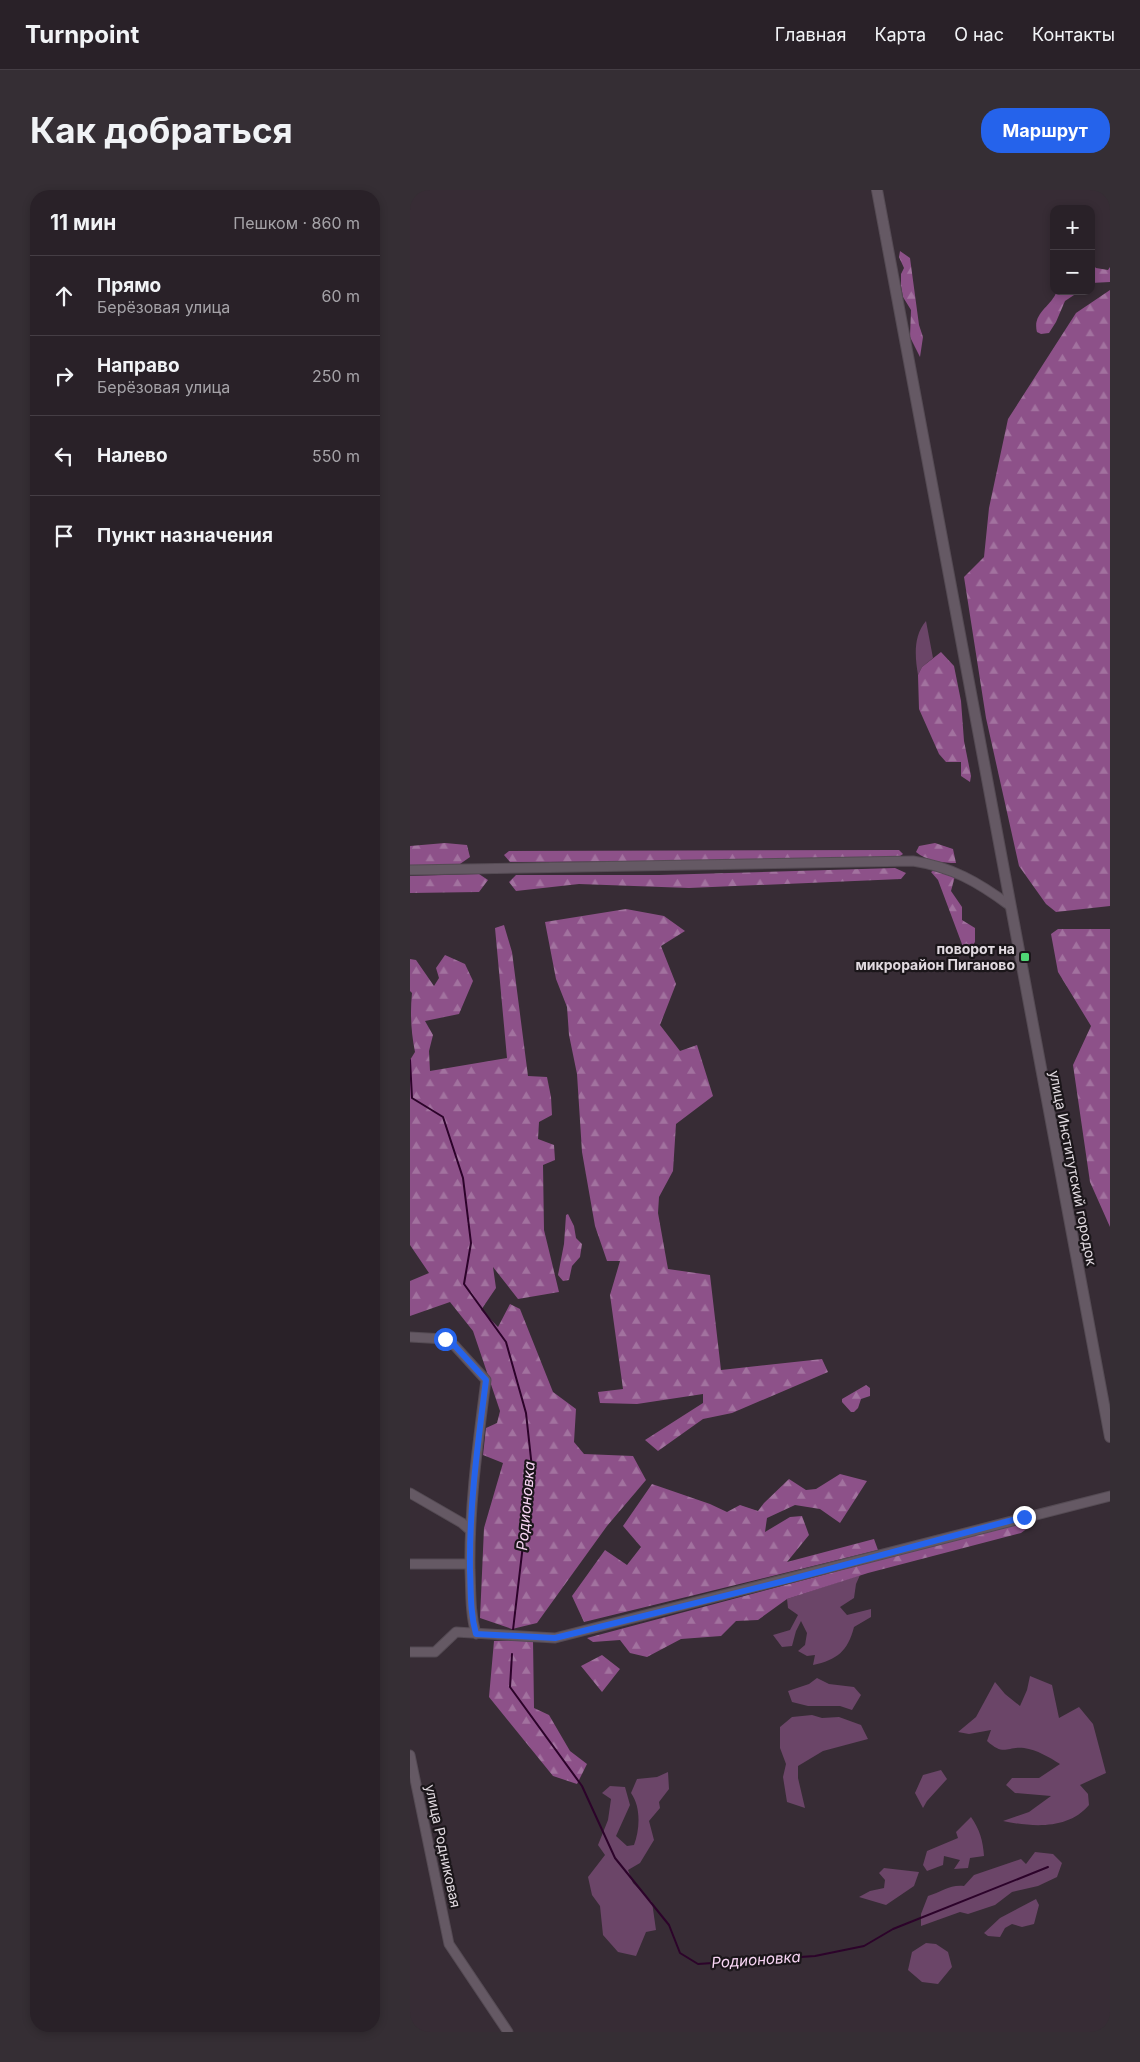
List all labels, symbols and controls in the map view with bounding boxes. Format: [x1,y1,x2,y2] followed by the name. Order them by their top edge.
[25,20,139,49] text: Turnpoint
[775,24,846,45] text: Главная
[874,24,926,45] text: Карта
[954,24,1004,45] text: О нас
[1032,24,1115,45] text: Контакты
[981,108,1110,153] button: Маршрут
[30,109,293,151] text: Как добраться
[1050,205,1095,295] map controls
[1050,205,1095,250] button: +
[50,210,116,235] text: 11 мин
[233,213,360,233] text: Пешком · 860 m
[1050,250,1095,295] button: −
[97,274,161,297] text: Прямо
[50,282,78,310] icon: ahead
[321,286,360,306] text: 60 m
[97,297,230,317] text: Берёзовая улица
[97,354,180,377] text: Направо
[50,362,78,390] icon: right
[312,366,360,386] text: 250 m
[97,377,230,397] text: Берёзовая улица
[50,442,78,470] icon: left
[97,444,168,467] text: Налево
[312,446,360,466] text: 550 m
[50,522,78,550] icon: arrive
[97,524,273,547] text: Пункт назначения
[856,940,1015,973] place label: поворот на микрорайон Пиганово
[1019,951,1031,963] marker: поворот на микрорайон Пиганово
[1046,1069,1101,1267] street label: улица Институтский городок
[434,1328,457,1351] route start
[512,1461,539,1551] water label: Родионовка
[1013,1506,1036,1529] route end
[422,1783,465,1909] street label: улица Родниковая
[711,1947,801,1972] water label: Родионовка

